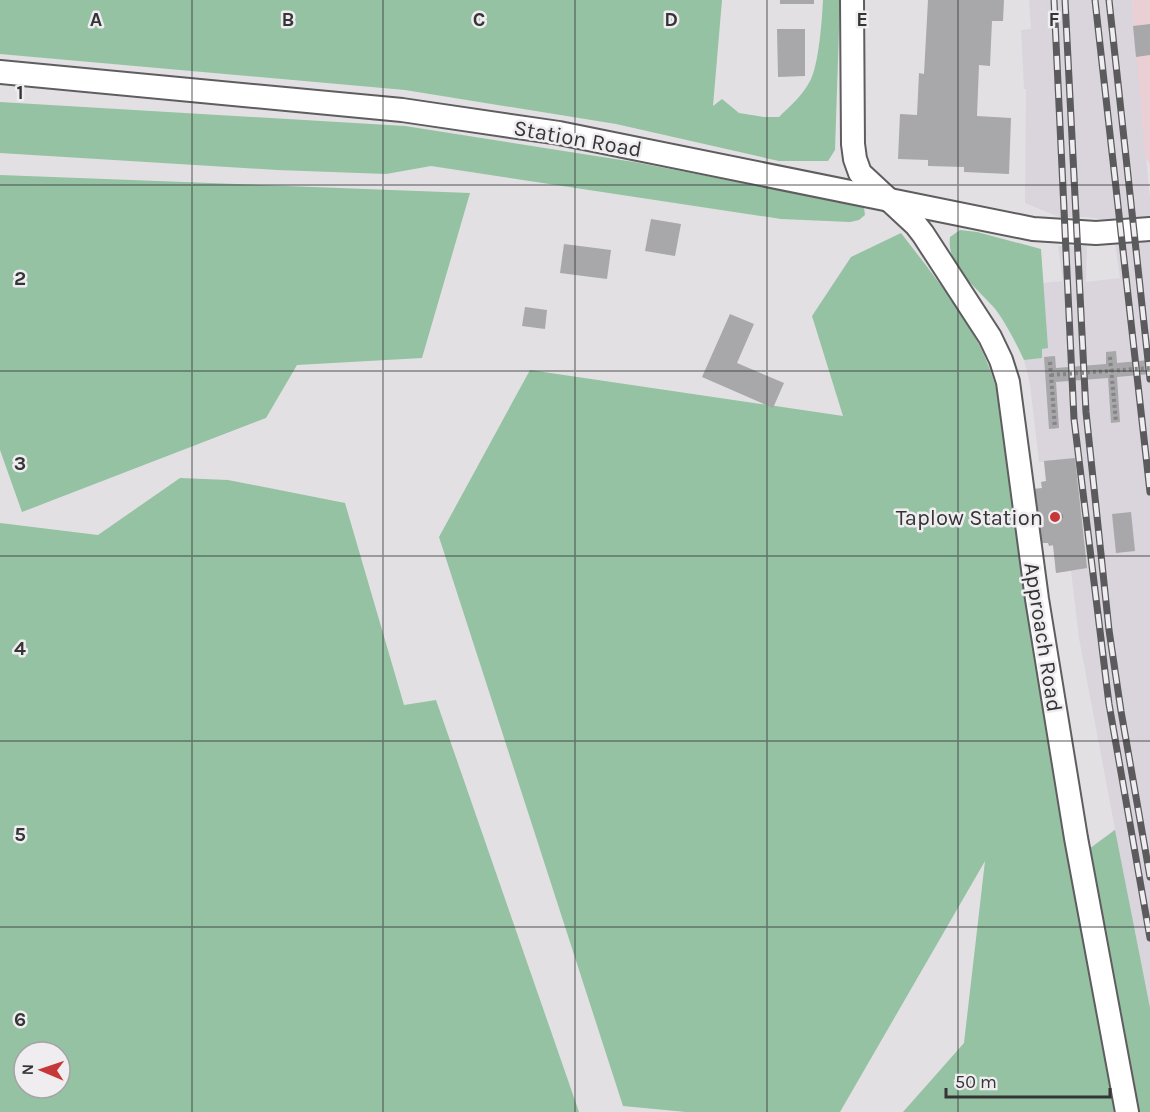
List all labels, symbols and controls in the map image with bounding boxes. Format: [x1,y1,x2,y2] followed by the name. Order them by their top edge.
[90,8,103,31] text: A
[282,8,294,31] text: B
[473,8,485,31] text: C
[664,8,678,31] text: D
[856,8,868,31] text: E
[1049,8,1060,31] text: F
[16,81,24,104] text: 1
[512,115,644,163] street label: Station Road
[14,267,26,290] text: 2
[14,452,26,475] text: 3
[896,505,1043,531] place label: Taplow Station
[1048,510,1062,524] marker: Taplow Station
[1018,561,1068,714] street label: Approach Road
[14,637,26,660] text: 4
[14,823,26,846] text: 5
[14,1008,26,1031] text: 6
[12,1040,72,1100] north arrow
[946,1061,1110,1099] scale bar
[18,1063,37,1076] text: N
[955,1071,997,1093] text: 50 m

